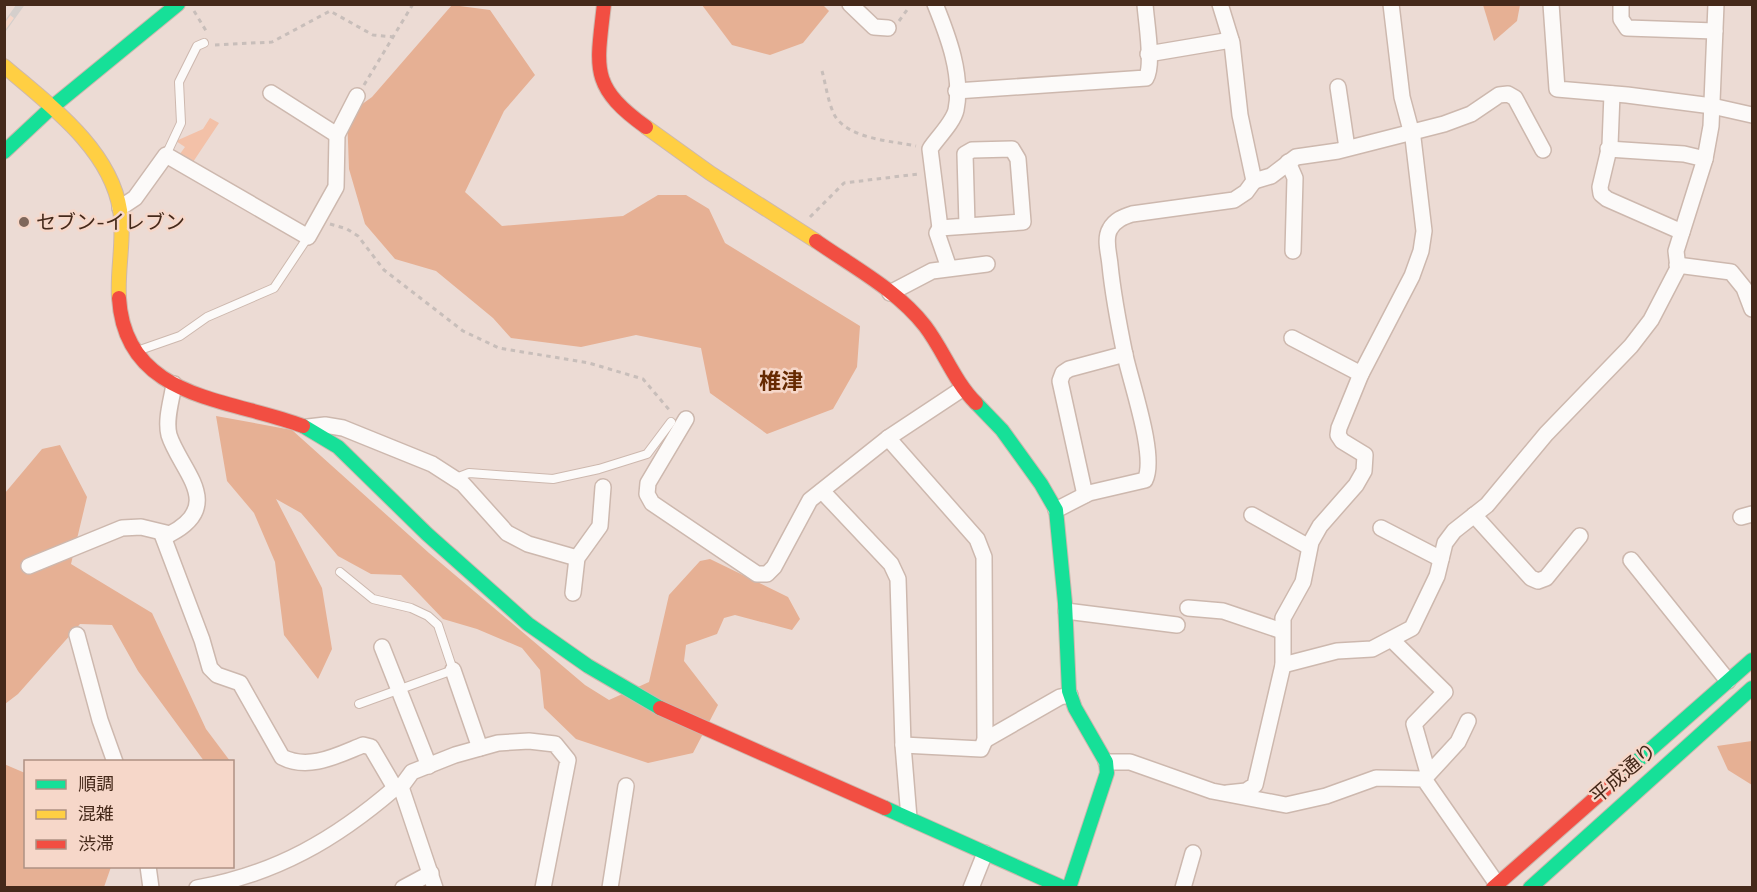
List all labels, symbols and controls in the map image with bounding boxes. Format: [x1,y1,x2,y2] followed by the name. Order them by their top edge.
[36,209,185,235] place label: セブン-イレブン
[17,215,31,229] marker: セブン-イレブン
[759,367,803,395] district label: 椎津
[1584,737,1662,809] street label: 平成通り
[24,760,234,868] legend
[78,772,114,795] text: 順調
[78,802,114,825] text: 混雑
[78,832,114,855] text: 渋滞

